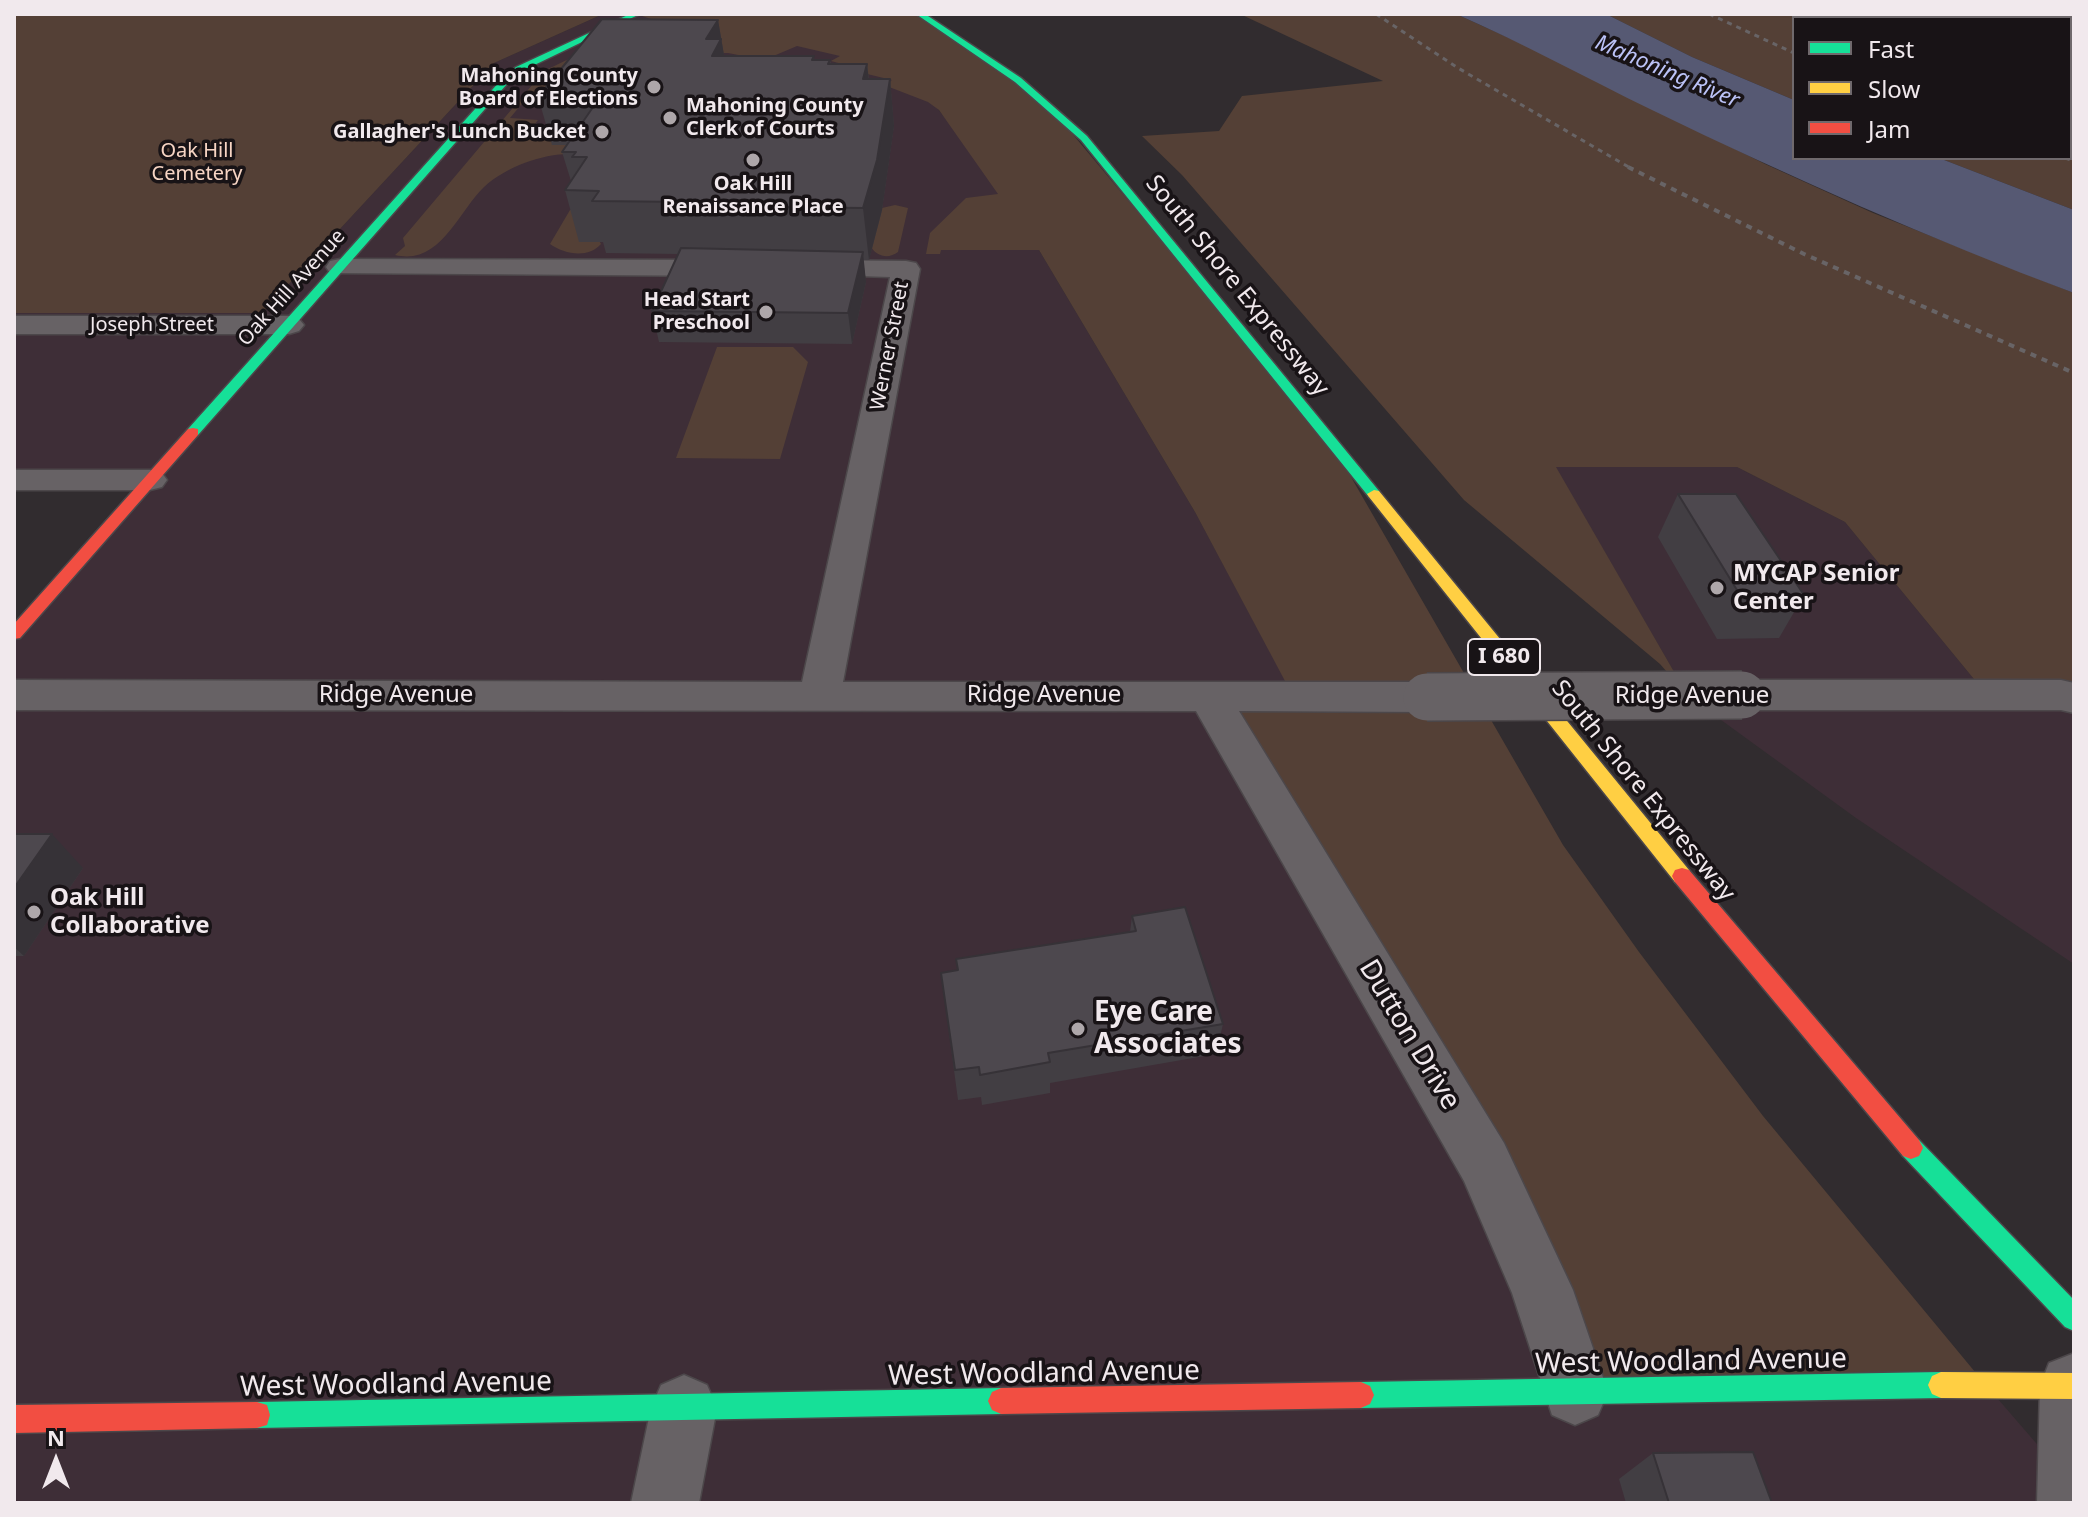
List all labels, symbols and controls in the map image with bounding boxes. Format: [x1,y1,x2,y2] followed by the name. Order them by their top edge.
[1792,16,2072,160] legend
[1591,30,1743,114] water label: Mahoning River
[1868,32,1914,65] text: Fast
[459,64,638,111] place label: Mahoning County Board of Elections
[1868,72,1920,105] text: Slow
[645,78,663,96] marker: Mahoning County Board of Elections
[686,94,864,141] place label: Mahoning County Clerk of Courts
[661,109,679,127] marker: Mahoning County Clerk of Courts
[1868,112,1910,145] text: Jam
[333,120,586,144] place label: Gallagher's Lunch Bucket
[593,123,611,141] marker: Gallagher's Lunch Bucket
[152,139,242,186] park label: Oak Hill Cemetery
[744,151,762,169] marker: Oak Hill Renaissance Place
[1139,170,1335,402] street label: South Shore Expressway
[662,172,844,219] place label: Oak Hill Renaissance Place
[233,225,351,351] street label: Oak Hill Avenue
[866,280,914,412] street label: Werner Street
[644,288,750,335] place label: Head Start Preschool
[757,303,775,321] marker: Head Start Preschool
[90,313,214,337] street label: Joseph Street
[1733,560,1899,616] place label: MYCAP Senior Center
[1708,579,1726,597] marker: MYCAP Senior Center
[1468,639,1540,675] road number: I 680
[1545,675,1741,907] street label: South Shore Expressway
[319,681,473,709] street label: Ridge Avenue
[967,681,1121,709] street label: Ridge Avenue
[1615,682,1769,710] street label: Ridge Avenue
[50,884,210,940] place label: Oak Hill Collaborative
[25,903,43,921] marker: Oak Hill Collaborative
[1351,954,1467,1116] street label: Dutton Drive
[1094,996,1242,1062] place label: Eye Care Associates
[1069,1020,1087,1038] marker: Eye Care Associates
[1535,1342,1847,1382] street label: West Woodland Avenue
[888,1354,1200,1394] street label: West Woodland Avenue
[240,1365,552,1405] street label: West Woodland Avenue
[16,1421,96,1501] north arrow
[47,1422,65,1452] text: N

